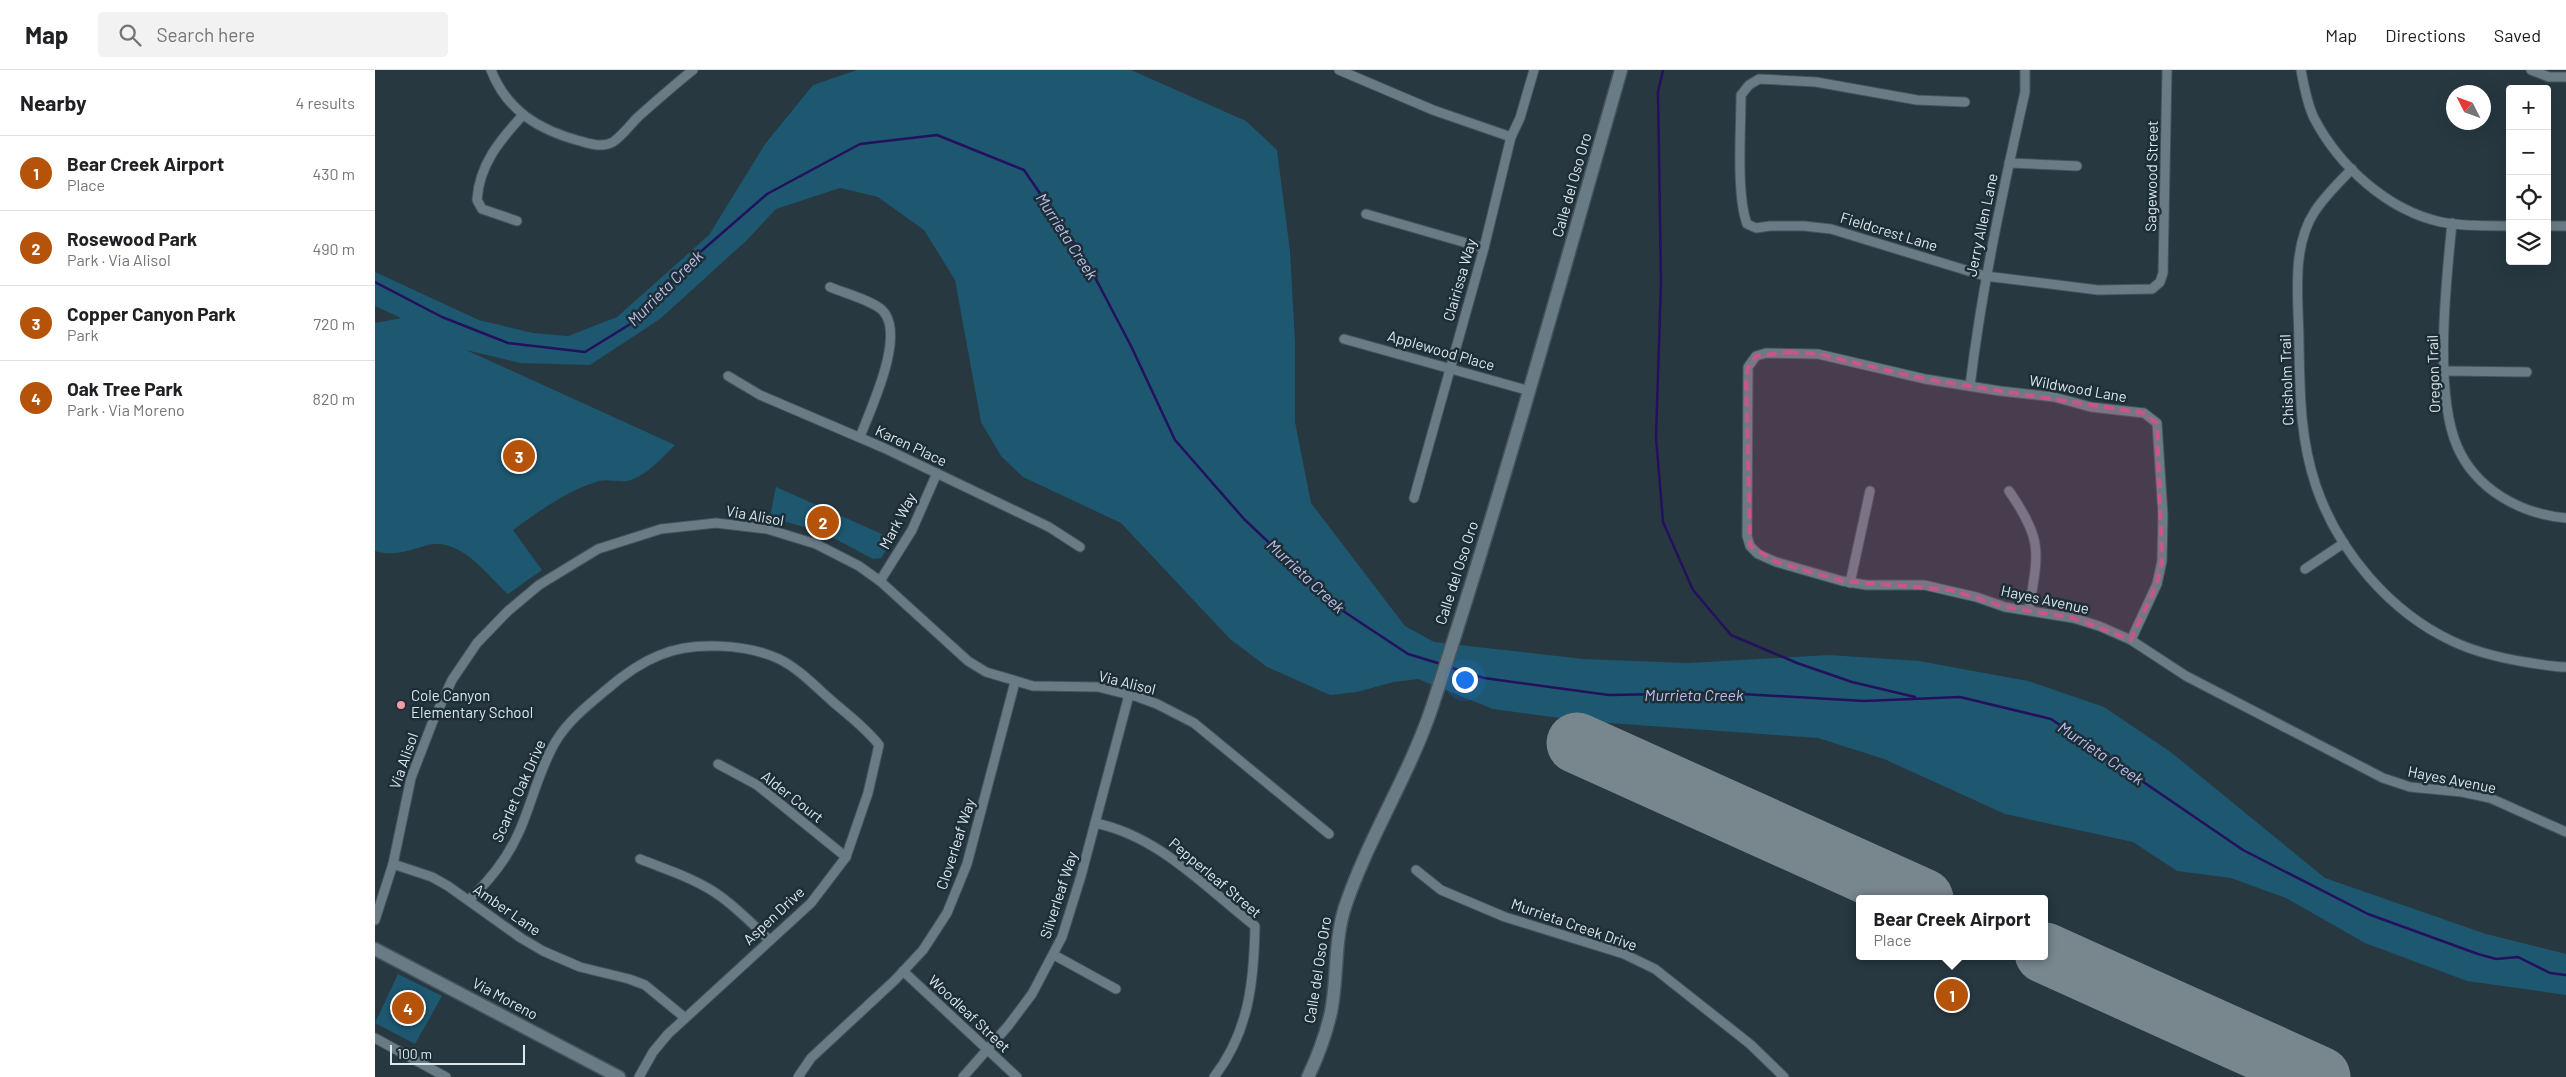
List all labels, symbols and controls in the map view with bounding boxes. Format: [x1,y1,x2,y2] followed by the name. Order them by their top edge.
[98,12,448,57] search box
[25,20,68,49] text: Map
[116,21,144,49] icon: search
[156,23,255,46] text: Search here
[2325,24,2357,46] text: Map
[2385,24,2466,46] text: Directions
[2494,24,2541,46] text: Saved
[2446,85,2491,130] north arrow
[2506,85,2551,265] map controls
[2506,85,2551,130] button: +
[20,90,86,115] text: Nearby
[295,93,355,112] text: 4 results
[2141,120,2161,232] street label: Sagewood Street
[1548,130,1595,239] street label: Calle del Oso Oro
[2506,130,2551,175] button: −
[67,152,224,175] text: Bear Creek Airport
[33,164,39,183] text: 1
[312,164,355,183] text: 430 m
[1961,171,2001,278] street label: Jerry Allen Lane
[67,175,105,194] text: Place
[2506,175,2551,220] button: locate
[1032,189,1103,283] water label: Murrieta Creek
[1838,208,1940,254] street label: Fieldcrest Lane
[2506,220,2551,265] button: layers
[67,227,197,250] text: Rosewood Park
[1439,236,1479,323] street label: Clairissa Way
[32,239,40,258] text: 2
[312,239,355,258] text: 490 m
[623,246,707,329] water label: Murrieta Creek
[67,250,171,269] text: Park · Via Alisol
[67,302,236,325] text: Copper Canyon Park
[32,314,40,333] text: 3
[313,314,355,333] text: 720 m
[67,325,98,344] text: Park
[1386,326,1497,374] street label: Applewood Place
[2275,334,2297,426] street label: Chisholm Trail
[2423,335,2443,413] street label: Oregon Trail
[2028,371,2128,405] street label: Wildwood Lane
[67,377,183,400] text: Oak Tree Park
[31,389,41,408] text: 4
[313,389,355,408] text: 820 m
[67,400,185,419] text: Park · Via Moreno
[873,421,950,470] street label: Karen Place
[503,437,535,475] pin: 3
[875,489,919,552] street label: Mark Way
[725,501,786,529] street label: Via Alisol
[807,503,839,541] pin: 2
[1431,519,1481,627] street label: Calle del Oso Oro
[1264,535,1349,617] water label: Murrieta Creek
[1999,581,2091,617] street label: Hayes Avenue
[1097,666,1158,698] street label: Via Alisol
[1452,667,1478,693] your location
[1644,685,1744,704] water label: Murrieta Creek
[411,686,533,721] place label: Cole Canyon Elementary School
[395,699,407,711] marker: Cole Canyon Elementary School
[2055,717,2148,788] water label: Murrieta Creek
[385,730,421,791] street label: Via Alisol
[487,737,549,845] street label: Scarlet Oak Drive
[2406,762,2498,796] street label: Hayes Avenue
[758,766,827,826] street label: Alder Court
[932,796,978,892] street label: Cloverleaf Way
[1166,833,1265,921] street label: Pepperleaf Street
[1035,849,1081,941] street label: Silverleaf Way
[470,879,545,939] street label: Amber Lane
[739,882,808,948] street label: Aspen Drive
[1509,894,1640,954] street label: Murrieta Creek Drive
[1856,895,2048,960] popup
[1873,907,2031,930] text: Bear Creek Airport
[1300,915,1334,1024] street label: Calle del Oso Oro
[1873,930,1912,949] text: Place
[925,971,1014,1056] street label: Woodleaf Street
[470,973,541,1023] street label: Via Moreno
[1936,976,1968,1014] pin: 1
[392,989,424,1027] pin: 4
[390,1042,525,1065] scale bar
[397,1045,432,1062] text: 100 m

